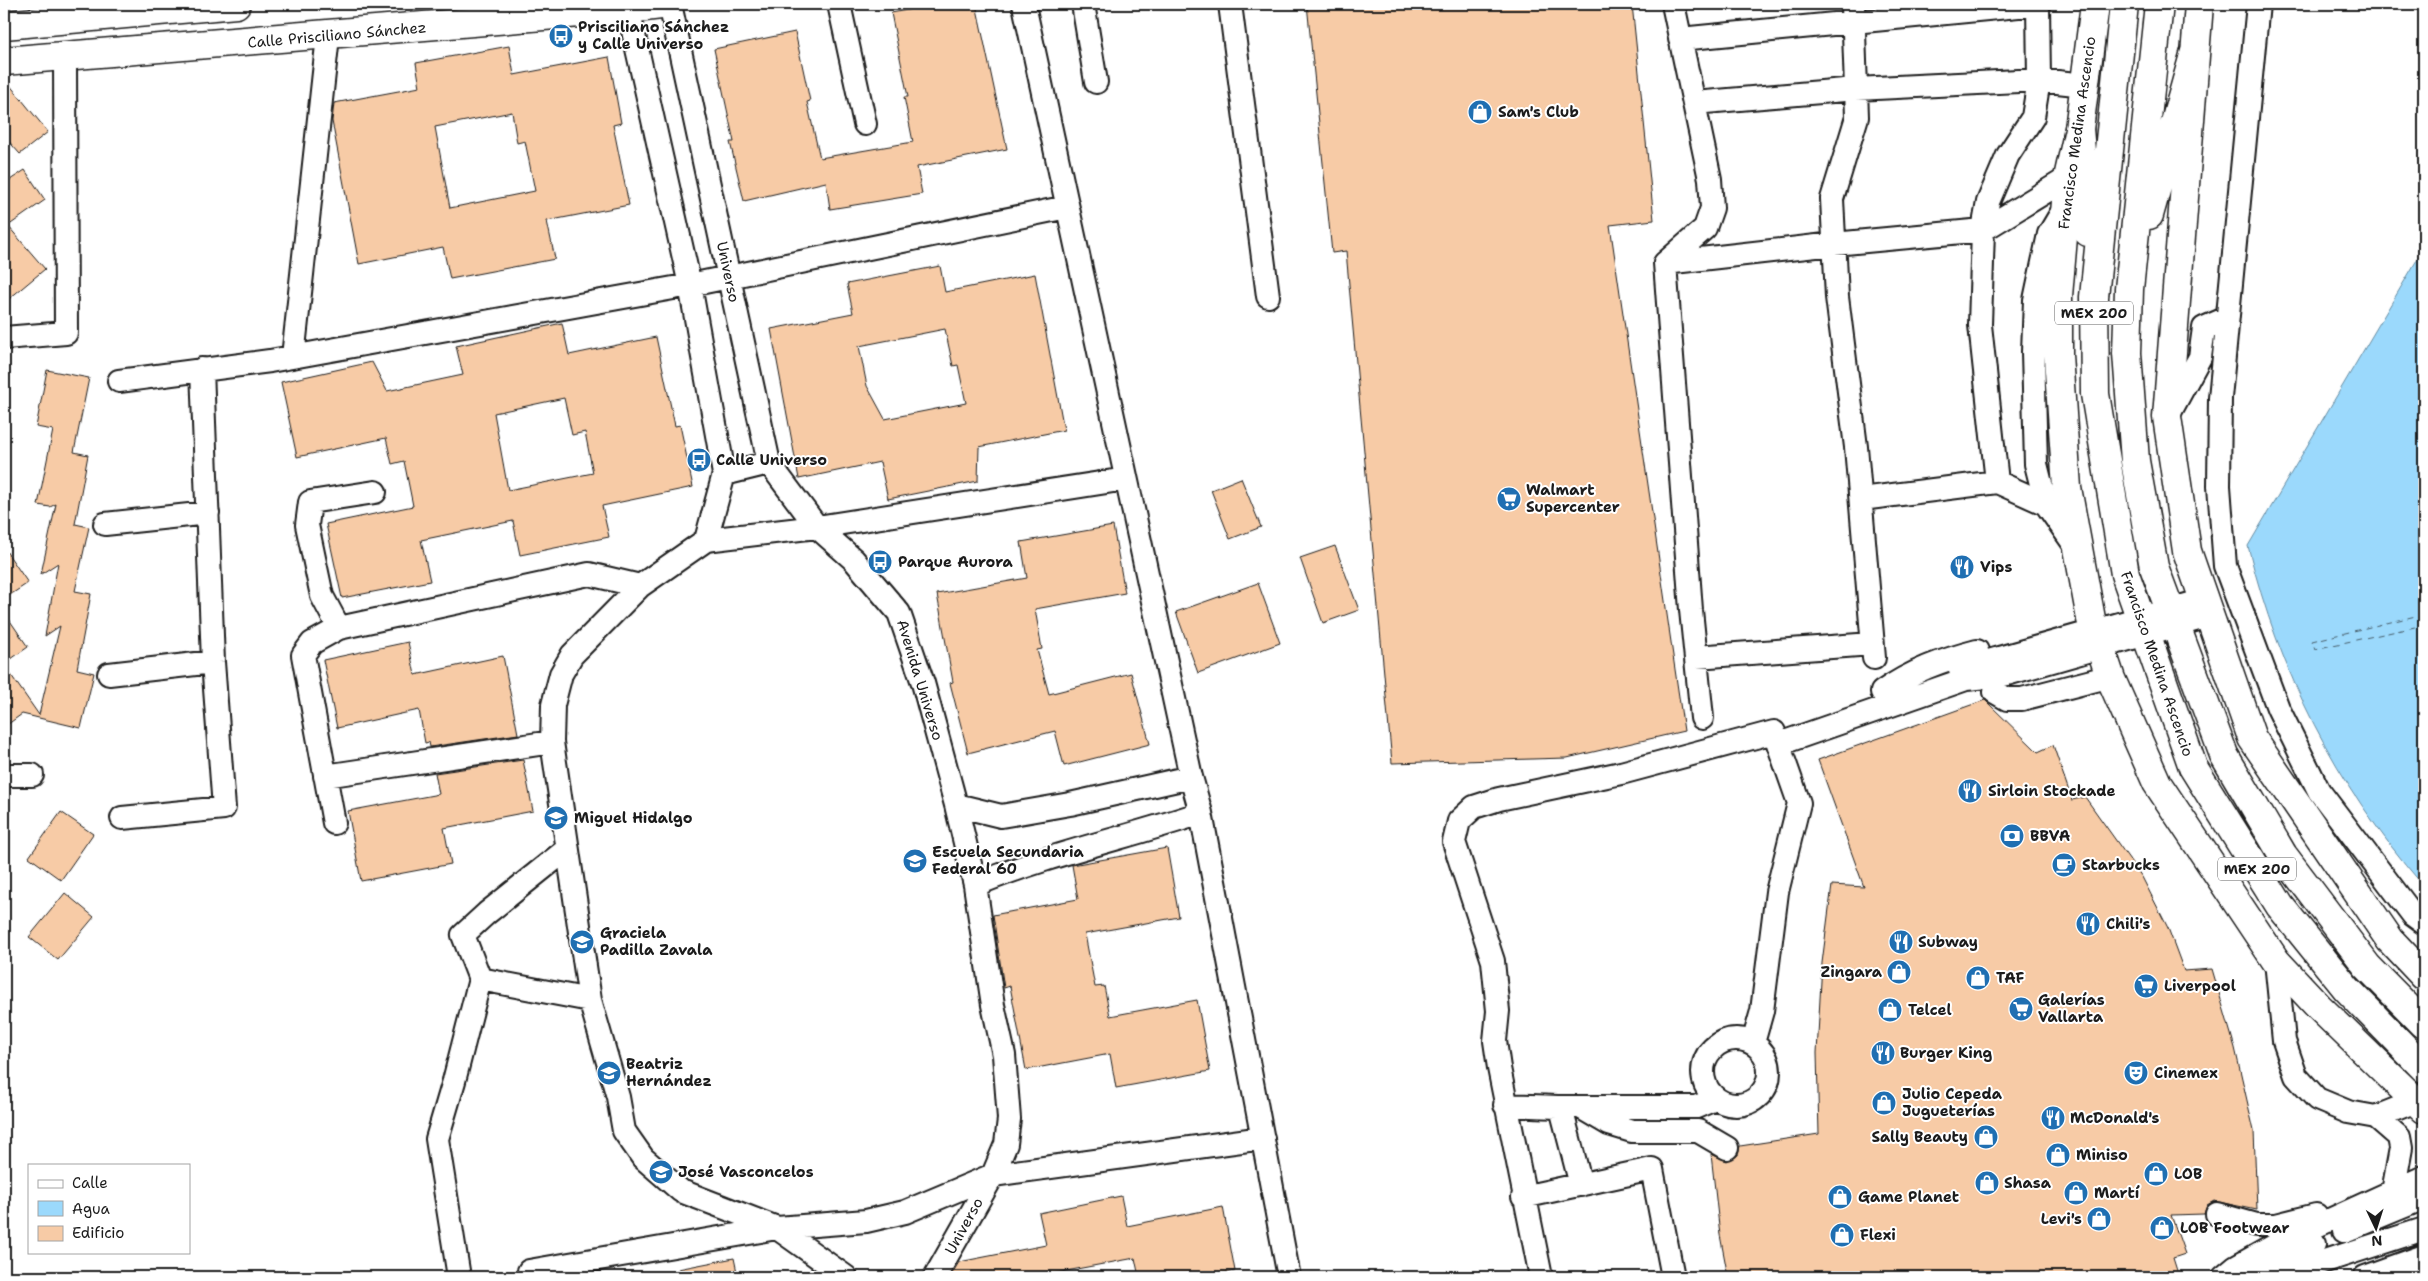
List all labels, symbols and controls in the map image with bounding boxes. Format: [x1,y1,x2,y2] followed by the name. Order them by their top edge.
[247,17,427,53] street label: Calle Prisciliano Sánchez
[578,17,729,54] place label: Prisciliano Sánchez y Calle Universo
[548,23,574,49] bus stop icon: Prisciliano Sánchez y Calle Universo
[2054,35,2100,231] street label: Francisco Medina Ascencio
[1467,99,1493,125] shop icon: Sam's Club
[1498,102,1579,122] place label: Sam's Club
[712,240,744,304] street label: Universo
[2055,302,2133,324] road number: MEX 200
[686,447,712,473] bus stop icon: Calle Universo
[716,450,827,470] place label: Calle Universo
[1526,480,1620,517] place label: Walmart Supercenter
[1496,486,1522,512] supermarket icon: Walmart Supercenter
[867,549,893,575] bus stop icon: Parque Aurora
[898,552,1014,572] place label: Parque Aurora
[1949,554,1975,580] restaurant icon: Vips
[1980,557,2012,577] place label: Vips
[2116,569,2198,759] street label: Francisco Medina Ascencio
[892,617,948,743] street label: Avenida Universo
[1957,778,1983,804] restaurant icon: Sirloin Stockade
[1988,781,2116,801] place label: Sirloin Stockade
[543,805,569,831] school or university icon: Miguel Hidalgo
[574,808,693,828] place label: Miguel Hidalgo
[1999,823,2025,849] bank icon: BBVA
[2030,826,2071,846] place label: BBVA
[932,842,1084,879] place label: Escuela Secundaria Federal 60
[902,848,928,874] school or university icon: Escuela Secundaria Federal 60
[2051,852,2077,878] cafe icon: Starbucks
[2082,855,2160,875] place label: Starbucks
[2218,858,2296,881] road number: MEX 200
[2075,911,2101,937] restaurant icon: Chili's
[2106,914,2151,934] place label: Chili's
[600,923,713,960] place label: Graciela Padilla Zavala
[569,929,595,955] school or university icon: Graciela Padilla Zavala
[1888,929,1914,955] restaurant icon: Subway
[1918,932,1978,952] place label: Subway
[1886,959,1912,985] shop icon: Zingara
[1821,962,1883,982] place label: Zingara
[1965,965,1991,991] shop icon: TAF
[1996,968,2025,988] place label: TAF
[2133,973,2159,999] supermarket icon: Liverpool
[2164,976,2236,996] place label: Liverpool
[2038,990,2105,1027] place label: Galerías Vallarta
[2008,996,2034,1022] supermarket icon: Galerías Vallarta
[1877,997,1903,1023] shop icon: Telcel
[1908,1000,1952,1020] place label: Telcel
[1870,1040,1896,1066] restaurant icon: Burger King
[1900,1043,1993,1063] place label: Burger King
[626,1054,712,1091] place label: Beatriz Hernández
[596,1060,622,1086] school or university icon: Beatriz Hernández
[2123,1060,2149,1086] theatre icon: Cinemex
[2154,1063,2218,1083] place label: Cinemex
[1902,1084,2003,1121] place label: Julio Cepeda Jugueterías
[1871,1090,1897,1116] shop icon: Julio Cepeda Jugueterías
[2040,1105,2066,1131] restaurant icon: McDonald's
[2070,1108,2160,1128] place label: McDonald's
[1973,1124,1999,1150] shop icon: Sally Beauty
[1871,1127,1968,1147] place label: Sally Beauty
[2045,1142,2071,1168] shop icon: Miniso
[2076,1145,2128,1165] place label: Miniso
[648,1159,674,1185] school or university icon: José Vasconcelos
[2143,1161,2169,1187] shop icon: LOB
[678,1162,814,1182] place label: José Vasconcelos
[28,1164,190,1254] legend
[2174,1164,2202,1184] place label: LOB
[1974,1170,2000,1196] shop icon: Shasa
[72,1173,108,1193] text: Calle
[2004,1173,2052,1193] place label: Shasa
[2063,1180,2089,1206] shop icon: Martí
[2094,1183,2140,1203] place label: Martí
[1827,1184,1853,1210] shop icon: Game Planet
[1858,1187,1959,1207] place label: Game Planet
[940,1194,988,1258] street label: Universo
[72,1199,111,1219] text: Agua
[2350,1204,2400,1254] north arrow
[2086,1206,2112,1232] shop icon: Levi's
[2041,1209,2082,1229] place label: Levi's
[2149,1215,2175,1241] shop icon: LOB Footwear
[2180,1218,2289,1238] place label: LOB Footwear
[1829,1222,1855,1248] shop icon: Flexi
[72,1223,124,1243] text: Edificio
[1860,1225,1896,1245] place label: Flexi
[2371,1232,2383,1250] text: N

